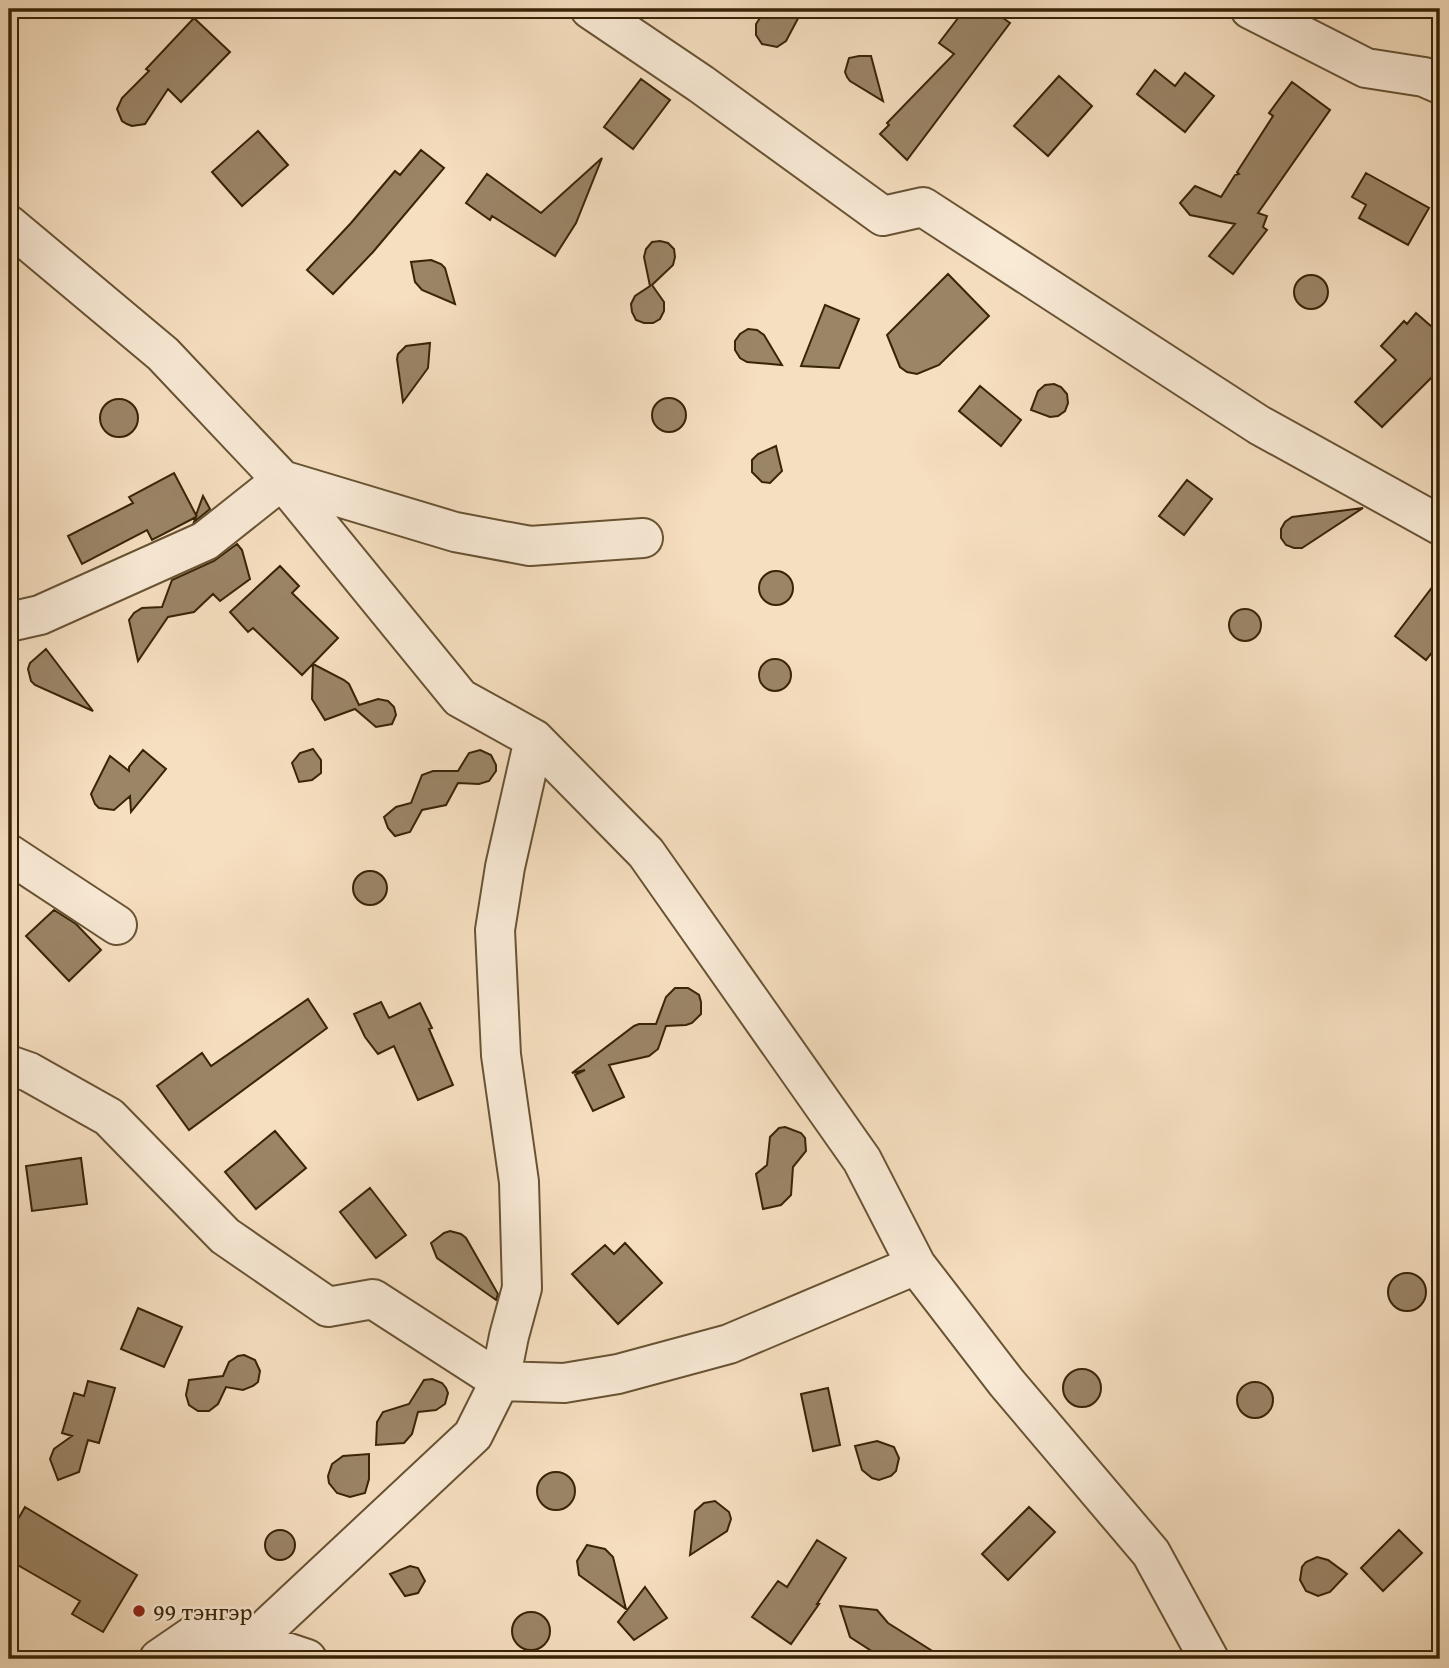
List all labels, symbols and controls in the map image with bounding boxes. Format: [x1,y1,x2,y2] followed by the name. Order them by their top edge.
[153,1594,253,1629] place label: 99 тэнгэр
[131,1603,147,1619] marker: 99 тэнгэр

